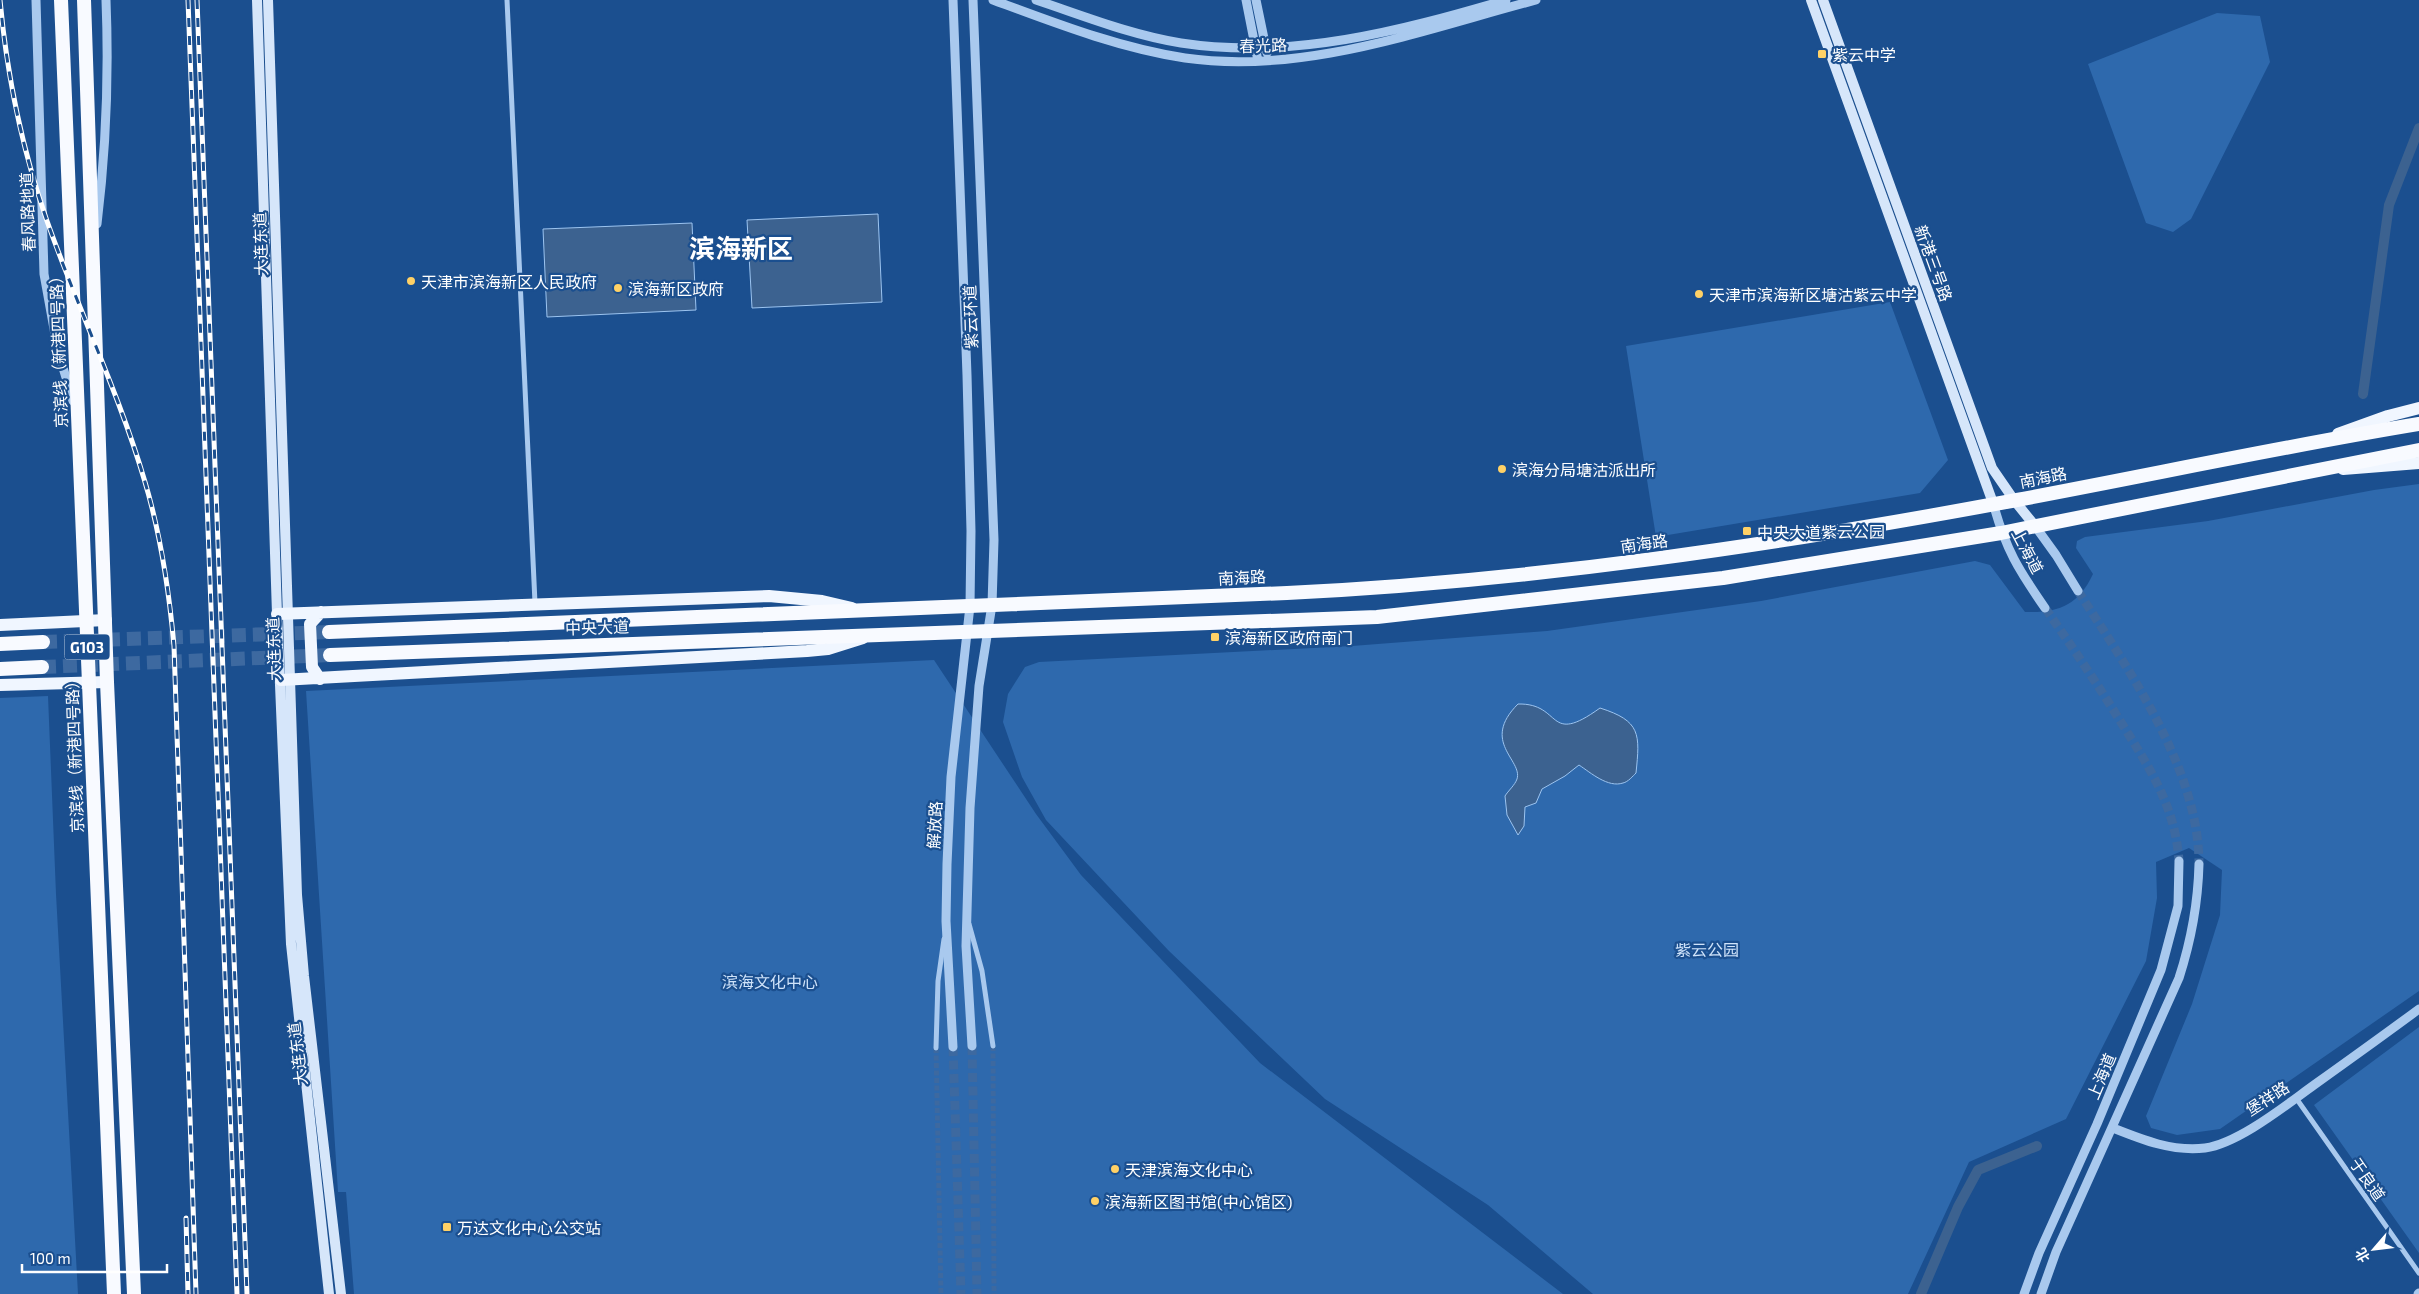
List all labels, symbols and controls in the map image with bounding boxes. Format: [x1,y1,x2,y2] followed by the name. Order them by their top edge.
[1239,35,1287,55] street label: 春光路
[1832,45,1896,64] place label: 紫云中学
[1816,48,1828,60] marker: 紫云中学
[16,172,38,252] street label: 春风路地道
[249,212,271,276] street label: 大连东道
[1911,222,1957,304] street label: 新港三号路
[689,232,793,263] district label: 滨海新区
[46,268,70,428] street label: 京滨线（新港四号路）
[421,272,597,291] place label: 天津市滨海新区人民政府
[405,275,417,287] marker: 天津市滨海新区人民政府
[628,279,724,298] place label: 滨海新区政府
[612,282,624,294] marker: 滨海新区政府
[959,285,981,349] street label: 紫云环道
[1709,285,1917,304] place label: 天津市滨海新区塘沽紫云中学
[1693,288,1705,300] marker: 天津市滨海新区塘沽紫云中学
[1512,460,1656,479] place label: 滨海分局塘沽派出所
[1496,463,1508,475] marker: 滨海分局塘沽派出所
[2018,463,2068,491] street label: 南海路
[1757,522,1885,541] place label: 中央大道紫云公园
[1741,525,1753,537] marker: 中央大道紫云公园
[2008,525,2048,577] street label: 上海道
[1619,530,1669,556] street label: 南海路
[1218,566,1266,588] street label: 南海路
[565,616,629,638] street label: 中央大道
[262,617,284,681] street label: 大连东道
[1225,628,1353,647] place label: 滨海新区政府南门
[1209,631,1221,643] marker: 滨海新区政府南门
[64,634,110,660] road number: G103
[62,673,86,833] street label: 京滨线（新港四号路）
[923,801,945,849] street label: 解放路
[1675,940,1739,959] park label: 紫云公园
[722,972,818,991] park label: 滨海文化中心
[284,1021,310,1087] street label: 大连东道
[2083,1050,2119,1102] street label: 上海道
[2242,1077,2292,1119] street label: 堡祥路
[2346,1154,2390,1204] street label: 于良道
[1125,1160,1253,1179] place label: 天津滨海文化中心
[1109,1163,1121,1175] marker: 天津滨海文化中心
[1105,1192,1293,1211] place label: 滨海新区图书馆(中心馆区)
[1089,1195,1101,1207] marker: 滨海新区图书馆(中心馆区)
[457,1218,601,1237] place label: 万达文化中心公交站
[441,1221,453,1233] marker: 万达文化中心公交站
[2349,1224,2399,1274] north arrow
[22,1242,168,1274] scale bar
[2351,1245,2373,1266] text: 北
[30,1249,71,1267] text: 100 m

